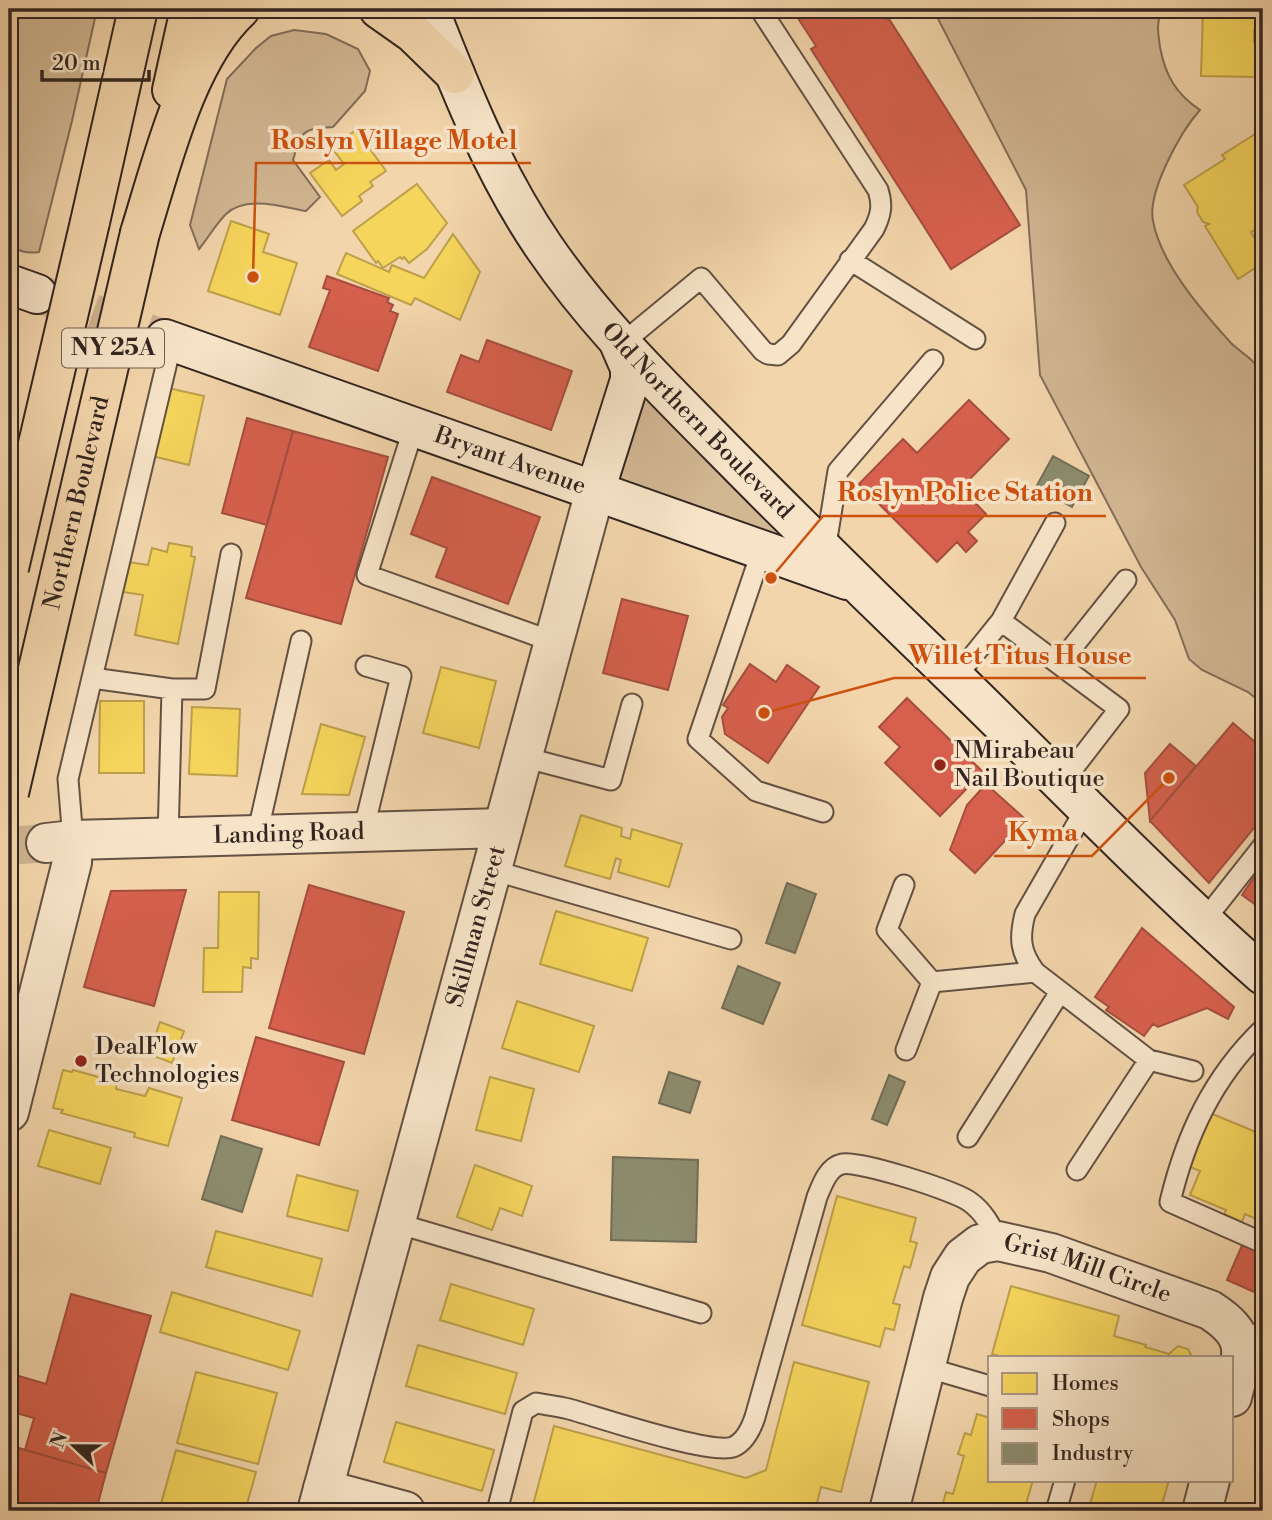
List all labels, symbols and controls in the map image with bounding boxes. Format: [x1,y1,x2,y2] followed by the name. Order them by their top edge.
[42,38,149,82] scale bar
[52,51,101,77] text: 20 m
[256,116,531,163] callout: Roslyn Village Motel
[271,125,518,157] text: Roslyn Village Motel
[595,316,800,526] street label: Old Northern Boulevard
[62,328,164,368] road number: NY 25A
[37,393,116,613] street label: Northern Boulevard
[429,420,590,502] street label: Bryant Avenue
[823,469,1106,516] callout: Roslyn Police Station
[837,477,1093,509] text: Roslyn Police Station
[894,631,1146,678] callout: Willet Titus House
[907,640,1132,672] text: Willet Titus House
[954,736,1105,794] place label: NMirabeau Nail Boutique
[932,757,948,773] marker: NMirabeau Nail Boutique
[994,809,1092,856] callout: Kyma
[213,817,365,851] street label: Landing Road
[1008,817,1079,849] text: Kyma
[440,842,513,1010] street label: Skillman Street
[95,1032,239,1090] place label: DealFlow Technologies
[73,1053,89,1069] marker: DealFlow Technologies
[1001,1228,1175,1310] street label: Grist Mill Circle
[988,1356,1234,1482] legend
[1052,1371,1119,1397] text: Homes
[1052,1407,1110,1433] text: Shops
[38,1412,108,1482] north arrow
[45,1429,73,1451] text: N
[1052,1441,1134,1467] text: Industry

